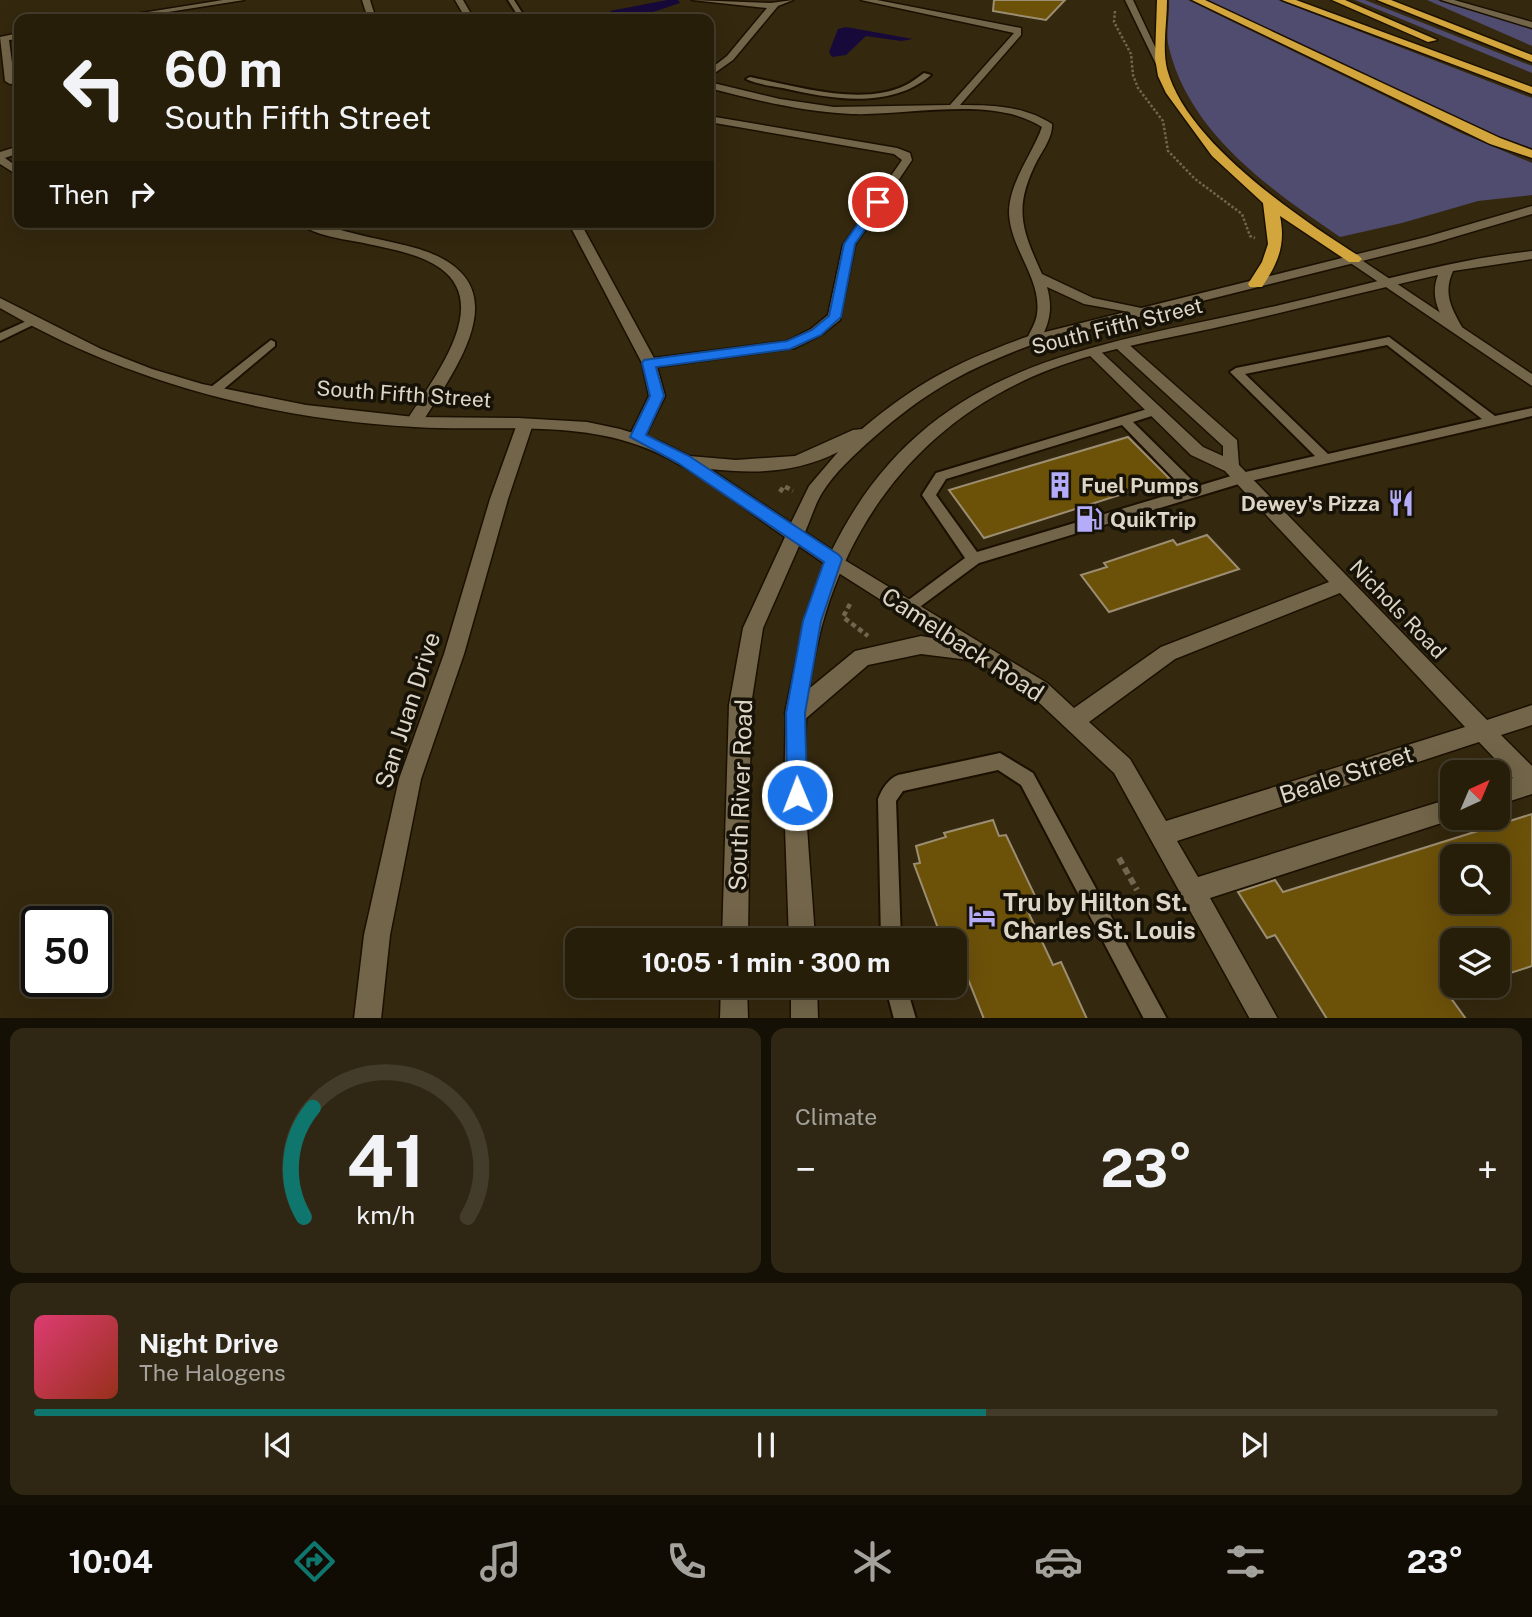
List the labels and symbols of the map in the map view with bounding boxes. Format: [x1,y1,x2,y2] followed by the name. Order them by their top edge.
[848,172,908,232] pin
[1029,293,1205,359] street label: South Fifth Street
[316,375,492,413] street label: South Fifth Street
[1045,470,1075,500] building icon: Fuel Pumps
[1081,473,1199,498] place label: Fuel Pumps
[1386,488,1416,518] restaurant icon: Dewey's Pizza
[1241,491,1380,516] place label: Dewey's Pizza
[1074,504,1104,534] fuel station icon: QuikTrip
[1110,507,1196,532] place label: QuikTrip
[1345,554,1451,664] street label: Nichols Road
[877,581,1049,707] street label: Camelback Road
[369,628,445,792] street label: San Juan Drive
[723,699,757,891] street label: South River Road
[1276,739,1416,809] street label: Beale Street
[760,758,834,832] position arrow
[1440,760,1510,830] north arrow
[1003,888,1196,944] place label: Tru by Hilton St. Charles St. Louis
[967,901,997,931] hotel icon: Tru by Hilton St. Charles St. Louis
[21,906,112,997] speed limit sign: 50

